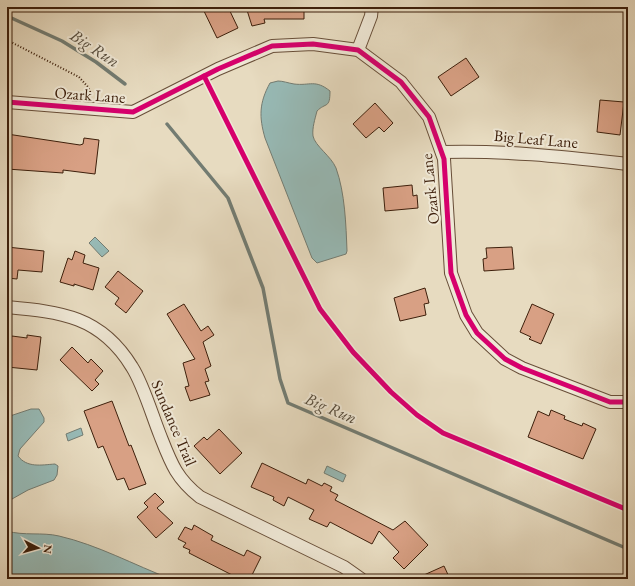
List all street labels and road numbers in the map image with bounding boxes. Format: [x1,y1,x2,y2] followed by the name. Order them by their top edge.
[54,82,126,108] street label: Ozark Lane
[493,125,579,153] street label: Big Leaf Lane
[416,153,444,225] street label: Ozark Lane
[146,377,202,469] street label: Sundance Trail

